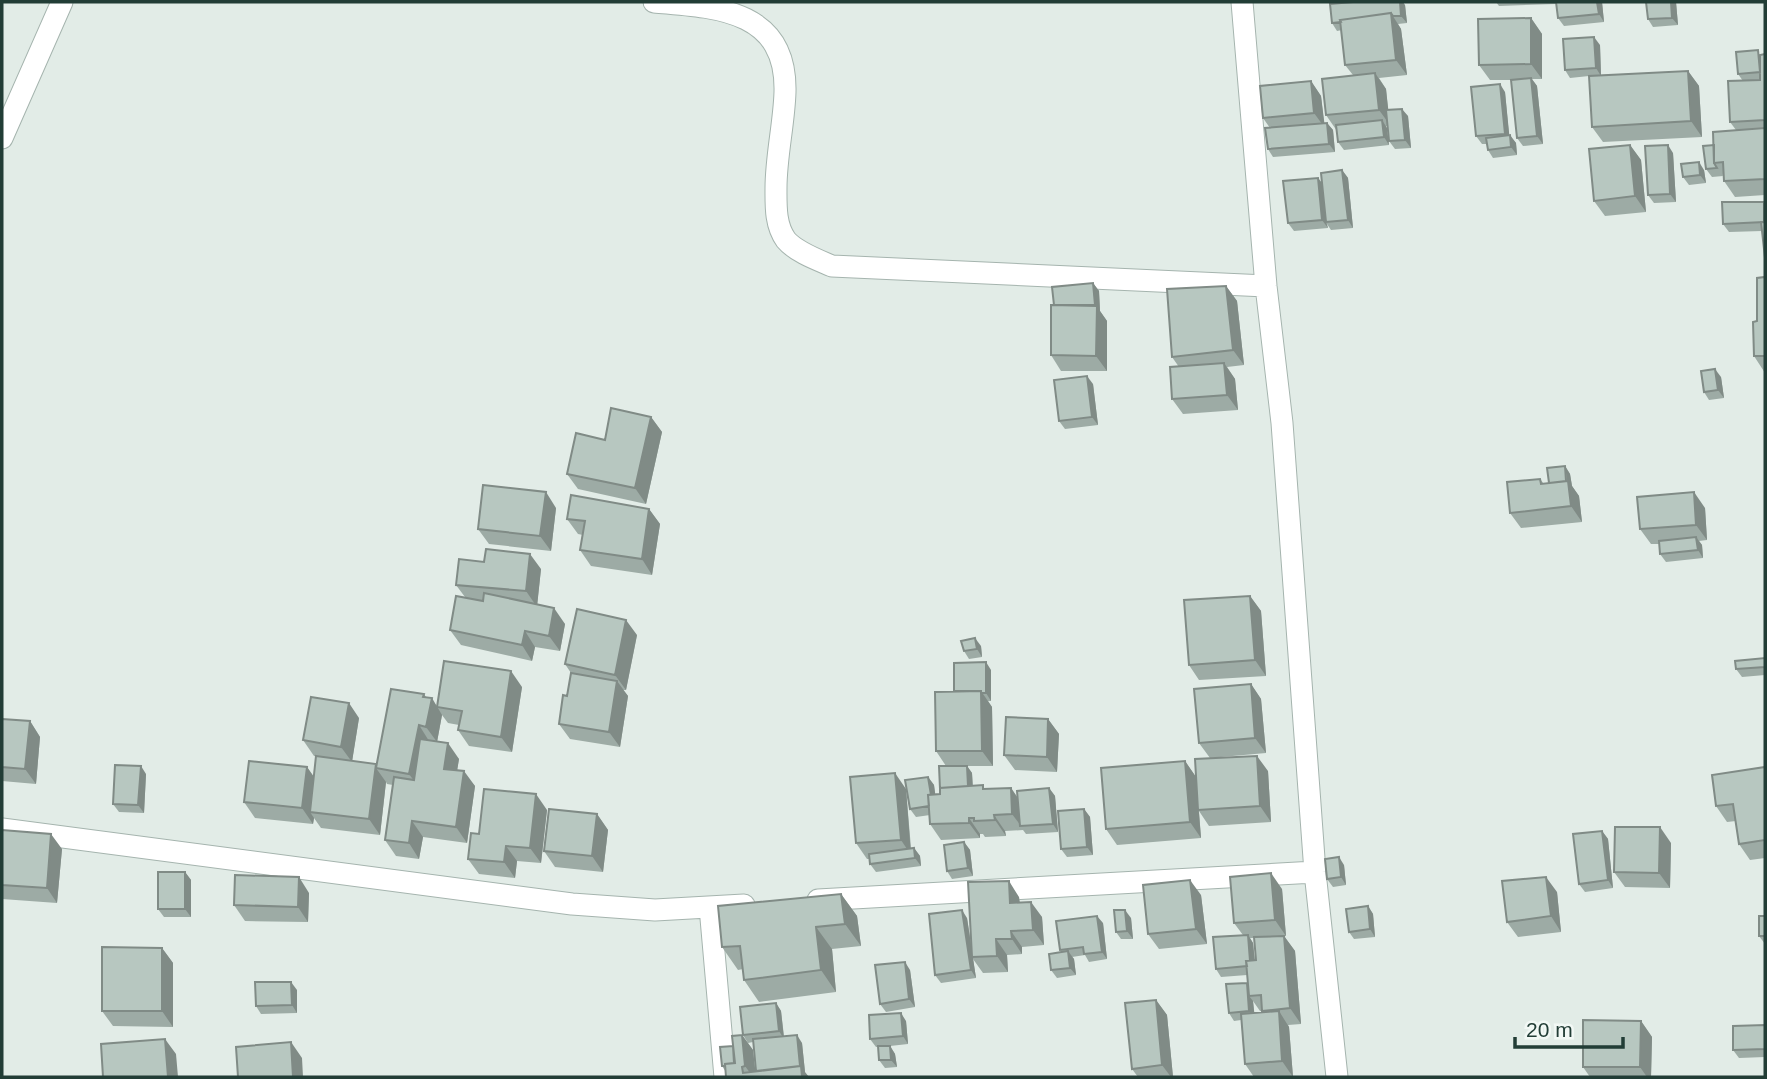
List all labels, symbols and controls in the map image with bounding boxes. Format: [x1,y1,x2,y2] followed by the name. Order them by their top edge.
[1515,1006,1624,1050] scale bar
[1526,1018,1573,1041] text: 20 m

